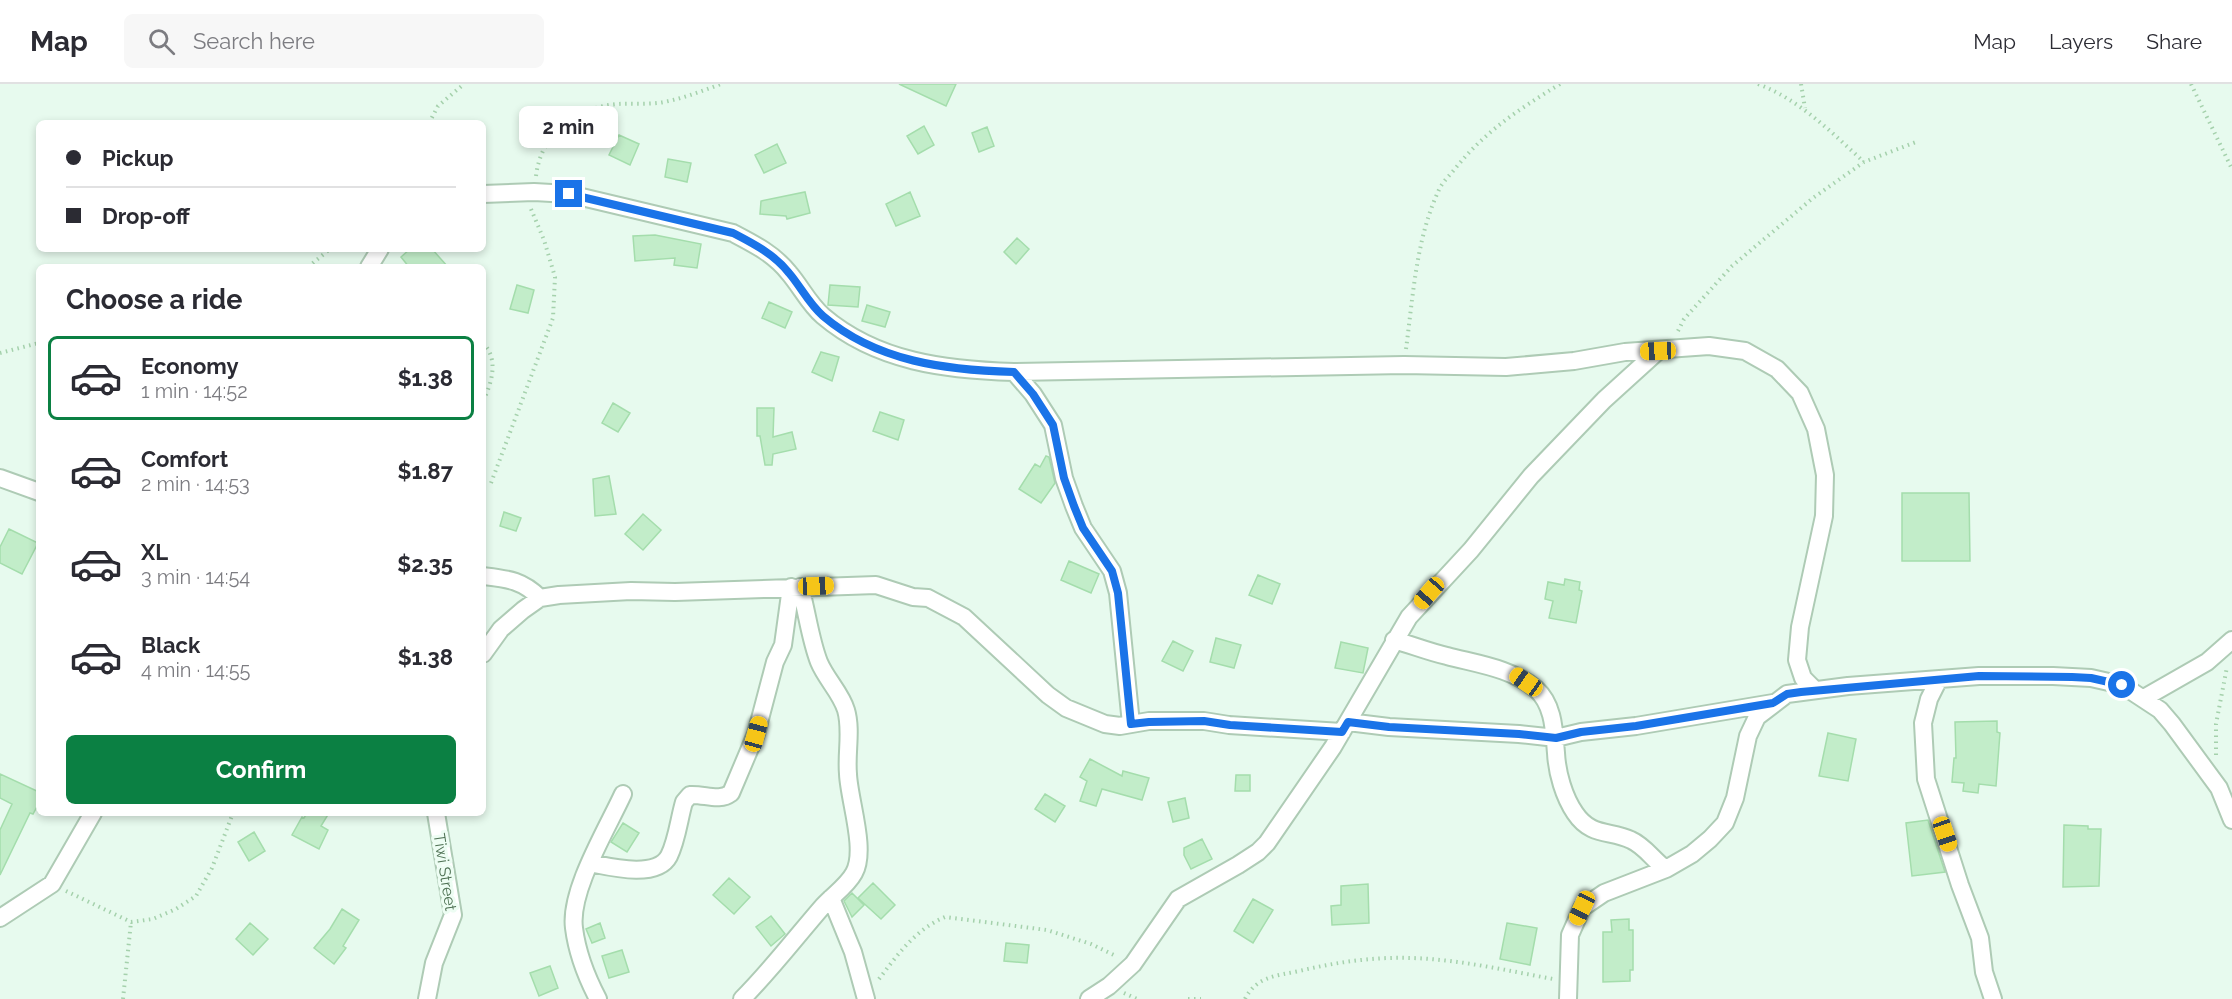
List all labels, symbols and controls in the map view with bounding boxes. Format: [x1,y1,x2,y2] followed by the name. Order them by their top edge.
[124,14,544,68] search box
[30,25,88,58] text: Map
[145,25,178,58] icon: search
[193,28,315,54] text: Search here
[1973,29,2016,54] text: Map
[2049,29,2113,54] text: Layers
[2146,29,2202,54] text: Share
[520,107,618,149] callout: 2 min
[543,115,594,139] text: 2 min
[102,145,174,171] text: Pickup
[555,180,582,207] route end
[102,203,190,229] text: Drop-off
[66,284,242,315] text: Choose a ride
[1640,341,1676,361] car
[69,351,123,405] icon: car
[141,353,239,379] text: Economy
[398,365,453,391] text: $1.38
[141,379,248,403] text: 1 min · 14:52
[69,444,123,498] icon: car
[141,446,228,472] text: Comfort
[398,458,453,484] text: $1.87
[141,472,250,496] text: 2 min · 14:53
[69,537,123,591] icon: car
[141,539,168,565] text: XL
[397,551,453,577] text: $2.35
[141,565,250,589] text: 3 min · 14:54
[1410,574,1448,612] car
[798,576,834,596] car
[69,630,123,684] icon: car
[141,632,200,658] text: Black
[398,644,453,670] text: $1.38
[141,658,250,682] text: 4 min · 14:55
[1506,664,1546,700] car
[2108,671,2135,698] route start
[743,714,769,754] car
[66,735,456,804] button: Confirm
[1931,814,1959,854] car
[430,832,461,913] street label: Tiwi Street
[1566,888,1598,928] car

